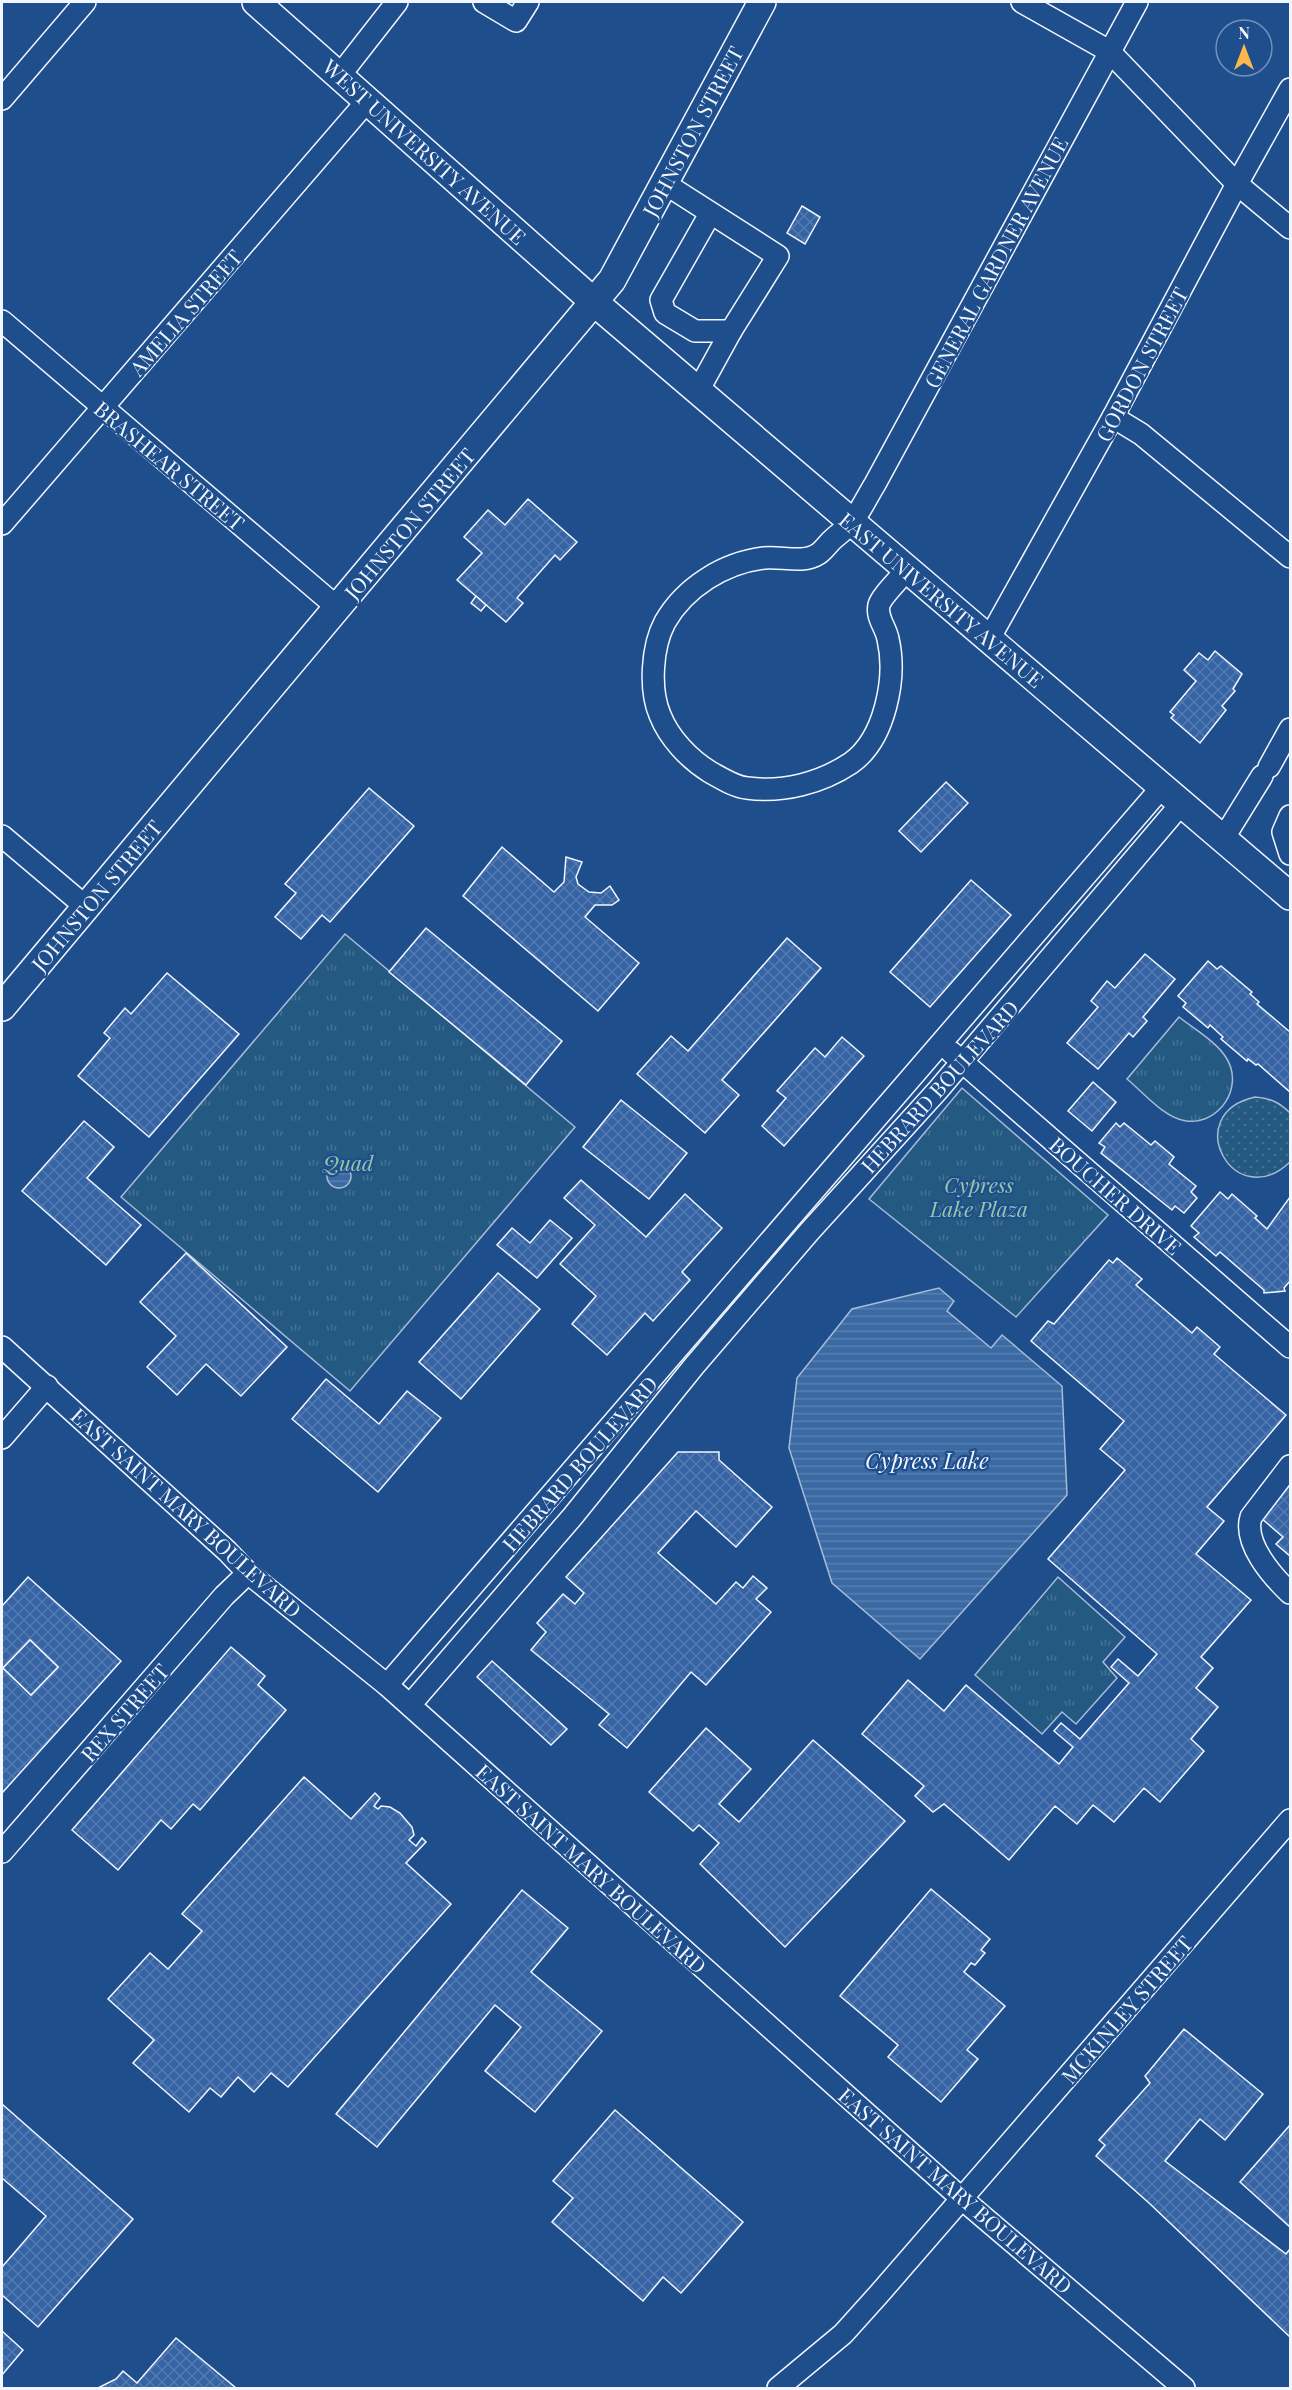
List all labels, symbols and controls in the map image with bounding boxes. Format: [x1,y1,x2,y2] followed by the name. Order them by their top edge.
[1214,18,1274,78] north arrow
[1238,22,1250,43] text: N
[635,41,749,222] street label: JOHNSTON STREET
[317,51,533,250] street label: WEST UNIVERSITY AVENUE
[917,131,1073,393] street label: GENERAL GARDNER AVENUE
[122,243,248,382] street label: AMELIA STREET
[1088,282,1194,446] street label: GORDON STREET
[89,394,251,536] street label: BRASHEAR STREET
[337,442,481,605] street label: JOHNSTON STREET
[834,505,1050,693] street label: EAST UNIVERSITY AVENUE
[24,814,168,977] street label: JOHNSTON STREET
[854,994,1024,1178] street label: HEBRARD BOULEVARD
[1044,1130,1188,1260] street label: BOUCHER DRIVE
[322,1148,374,1176] park label: Quad
[929,1170,1028,1222] park label: Cypress Lake Plaza
[495,1369,663,1557] street label: HEBRARD BOULEVARD
[66,1401,308,1623] street label: EAST SAINT MARY BOULEVARD
[865,1445,989,1475] water label: Cypress Lake
[74,1657,174,1767] street label: REX STREET
[471,1757,713,1979] street label: EAST SAINT MARY BOULEVARD
[1054,1929,1198,2089] street label: MCKINLEY STREET
[833,2081,1079,2299] street label: EAST SAINT MARY BOULEVARD

